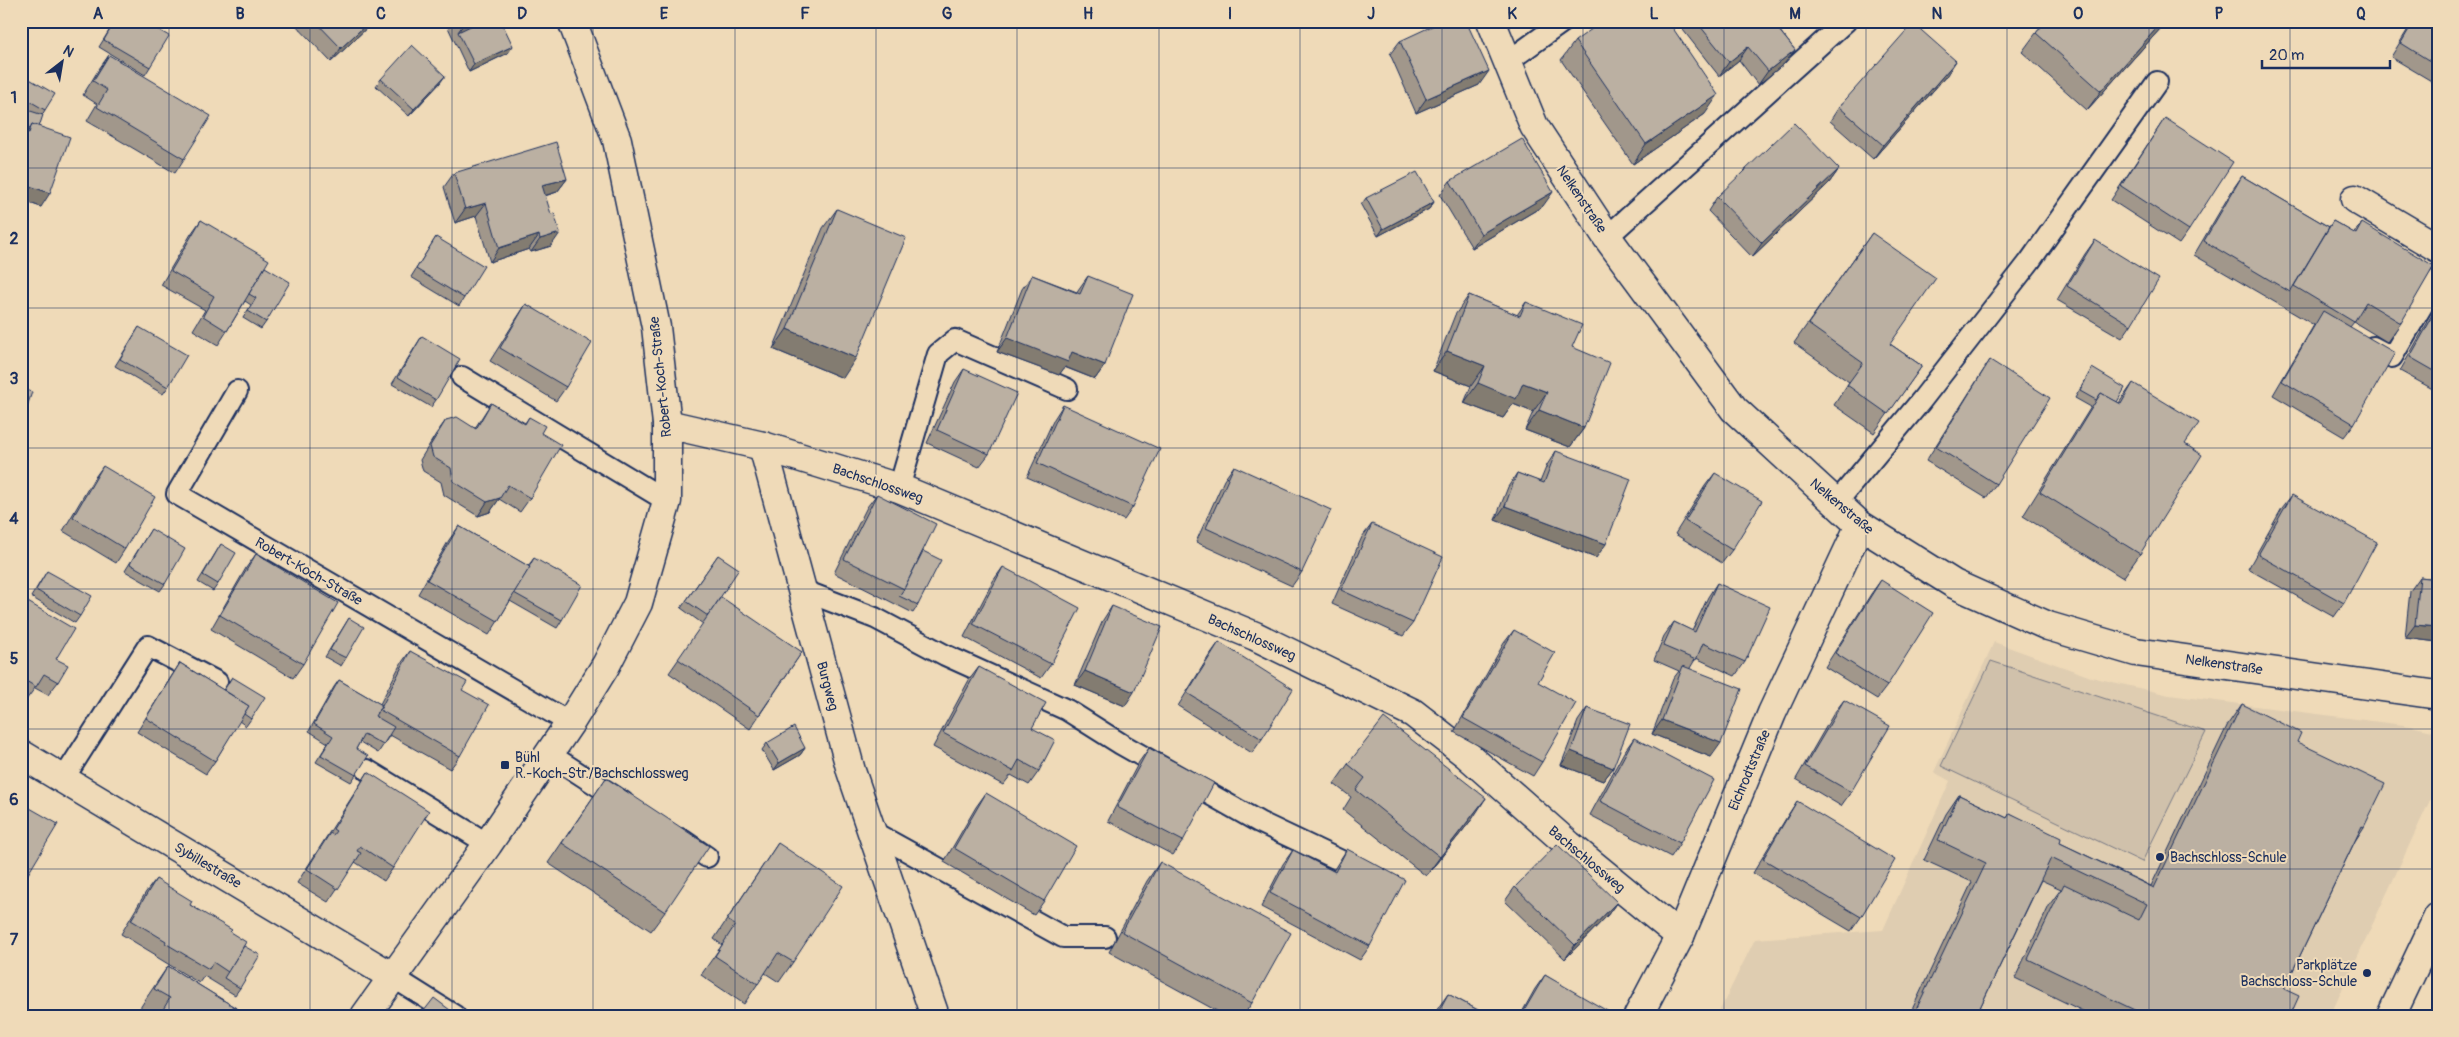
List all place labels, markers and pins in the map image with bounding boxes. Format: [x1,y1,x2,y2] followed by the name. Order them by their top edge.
[515,749,689,782] place label: Bühl R.-Koch-Str./Bachschlossweg
[499,759,511,771] marker: Bühl R.-Koch-Str./Bachschlossweg
[2170,849,2287,866] place label: Bachschloss-Schule
[2154,851,2166,863] marker: Bachschloss-Schule
[2241,957,2357,990] place label: Parkplätze Bachschloss-Schule
[2361,967,2373,979] marker: Parkplätze Bachschloss-Schule

